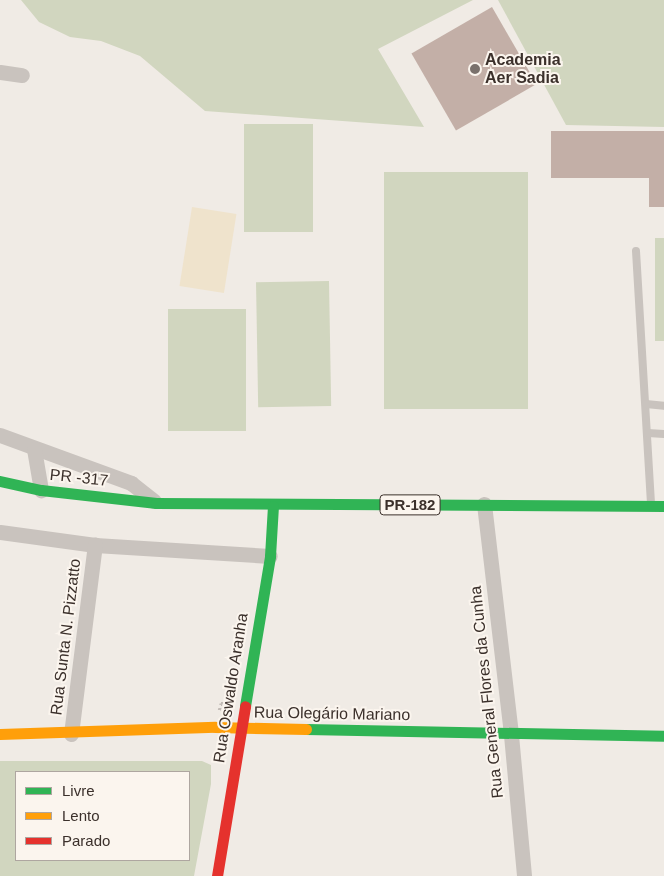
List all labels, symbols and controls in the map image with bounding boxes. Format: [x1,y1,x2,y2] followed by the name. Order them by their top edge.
[485,50,561,88] place label: Academia Aer Sadia
[469,63,481,75] marker: Academia Aer Sadia
[49,465,109,491] street label: PR -317
[379,492,441,518] road number: PR-182
[47,558,85,716] street label: Rua Sunta N. Pizzatto
[466,585,508,799] street label: Rua General Flores da Cunha
[210,611,252,765] street label: Rua Oswaldo Aranha
[254,703,410,725] street label: Rua Olegário Mariano
[15,771,190,861] legend
[62,782,95,799] text: Livre
[62,807,100,824] text: Lento
[62,832,110,849] text: Parado

